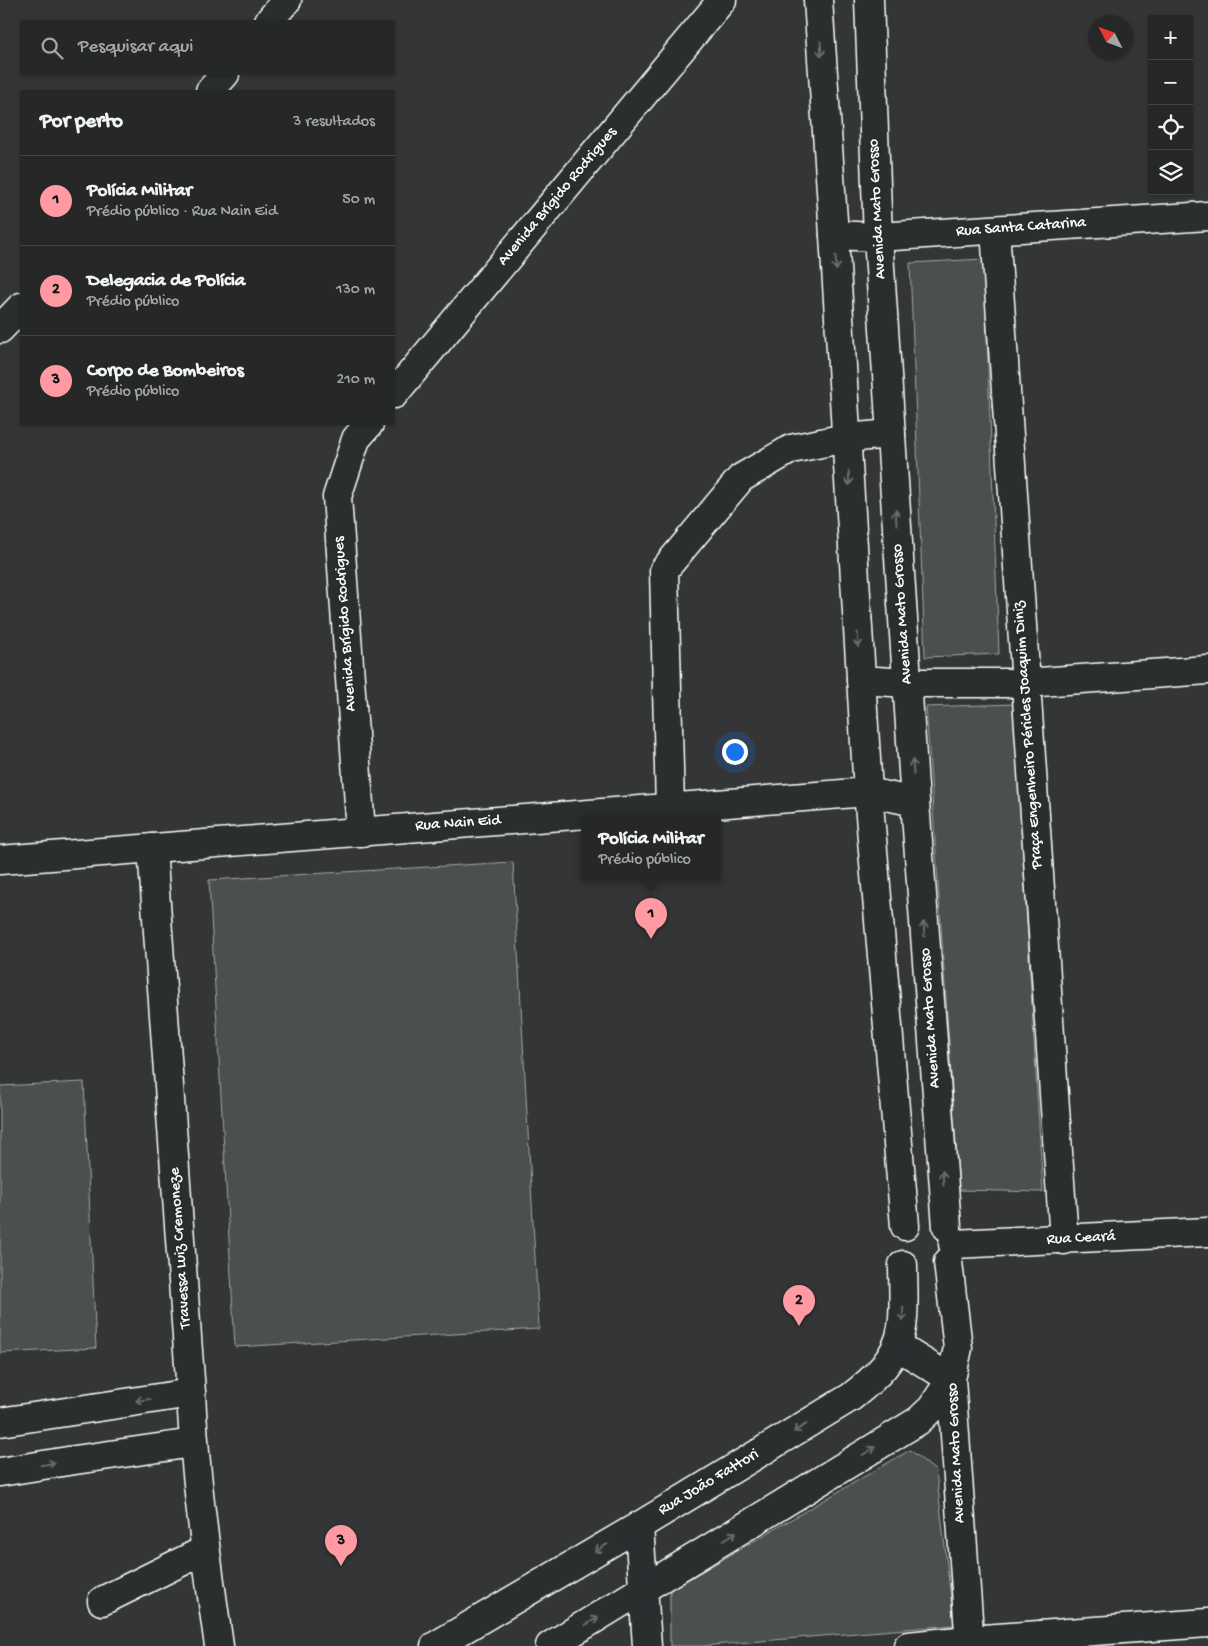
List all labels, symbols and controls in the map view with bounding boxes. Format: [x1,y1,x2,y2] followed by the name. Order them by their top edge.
[1088,15,1133,60] north arrow
[1148,15,1193,195] map controls
[1148,15,1193,60] button: +
[20,20,395,75] search box
[38,34,66,62] icon: search
[78,36,193,59] text: Pesquisar aqui
[817,40,826,56] one-way arrow
[1148,60,1193,105] button: −
[1148,105,1193,150] button: locate
[40,110,123,135] text: Por perto
[293,113,375,132] text: 3 resultados
[494,123,622,270] street label: Avenida Brígido Rodrigues
[865,138,891,280] street label: Avenida Mato Grosso
[1148,150,1193,195] button: layers
[87,180,192,203] text: Polícia Militar
[53,191,59,210] text: 1
[342,191,375,210] text: 50 m
[87,203,277,222] text: Prédio público · Rua Nain Eid
[955,214,1088,242] street label: Rua Santa Catarina
[831,255,840,271] one-way arrow
[87,270,245,293] text: Delegacia de Polícia
[52,281,60,300] text: 2
[336,281,375,300] text: 130 m
[87,293,179,312] text: Prédio público
[87,360,244,383] text: Corpo de Bombeiros
[52,371,60,390] text: 3
[336,371,375,390] text: 210 m
[87,383,179,402] text: Prédio público
[844,469,853,485] one-way arrow
[892,509,901,525] one-way arrow
[330,535,362,712] street label: Avenida Brígido Rodrigues
[889,543,917,685] street label: Avenida Mato Grosso
[1010,599,1048,871] street label: Praça Engenheiro Péricles Joaquim Diniz
[854,632,863,648] one-way arrow
[722,739,748,765] your location
[908,759,917,775] one-way arrow
[415,811,503,836] street label: Rua Nain Eid
[581,816,721,881] popup
[599,828,703,851] text: Polícia Militar
[599,851,691,870] text: Prédio público
[635,898,667,939] pin: 1
[920,921,929,937] one-way arrow
[917,947,945,1089] street label: Avenida Mato Grosso
[166,1166,196,1330] street label: Travessa Luiz Cremoneze
[938,1170,948,1186] one-way arrow
[1046,1228,1117,1250] street label: Rua Ceará
[783,1285,815,1326] pin: 2
[898,1305,908,1321] one-way arrow
[944,1382,970,1524] street label: Avenida Mato Grosso
[136,1395,152,1405] one-way arrow
[793,1423,807,1433] one-way arrow
[655,1446,763,1520] street label: Rua João Fattori
[861,1446,875,1456] one-way arrow
[40,1459,56,1469] one-way arrow
[325,1525,357,1566] pin: 3
[723,1531,737,1541] one-way arrow
[594,1544,608,1554] one-way arrow
[584,1615,598,1625] one-way arrow

